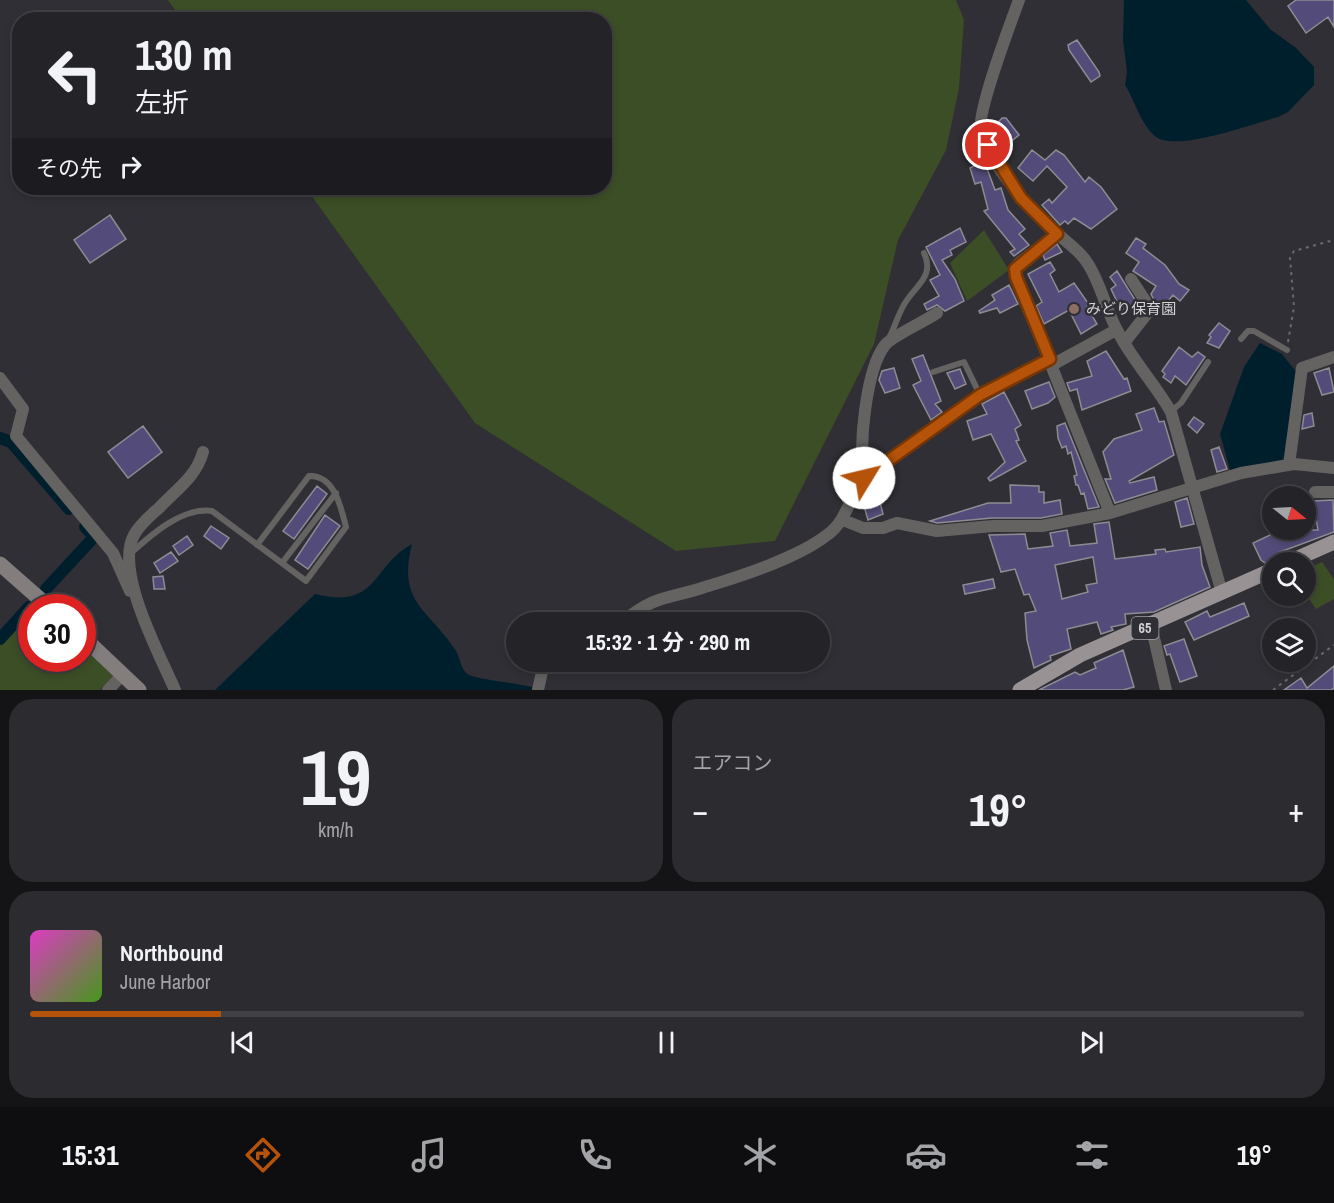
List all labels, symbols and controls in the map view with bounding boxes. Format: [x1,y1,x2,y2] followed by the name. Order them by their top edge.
[135,27,233,83] text: 130 m
[36,36,114,114] icon: left
[135,84,189,120] text: 左折
[962,119,1013,170] pin
[971,128,1004,161] icon: arrive
[114,150,147,183] icon: right
[36,153,102,183] text: その先
[1086,298,1176,319] place label: みどり保育園
[1067,302,1081,316] marker: みどり保育園
[832,446,896,510] position arrow
[1262,486,1316,540] north arrow
[1262,486,1316,672] map controls
[1262,552,1316,606] button: search
[18,594,96,672] speed limit sign: 30
[1132,617,1158,639] road number: 65
[1262,618,1316,672] button: layers
[586,627,750,657] text: 15:32 · 1 分 · 290 m
[300,724,371,829] text: 19
[693,749,773,776] text: エアコン
[969,779,1028,840] text: 19°
[693,788,708,832] text: −
[1288,788,1304,832] text: +
[318,816,354,843] text: km/h
[120,938,223,968] text: Northbound
[120,968,210,995] text: June Harbor
[226,1026,259,1059] icon: previous
[650,1026,683,1059] icon: pause
[1075,1026,1108,1059] icon: next
[242,1134,284,1176] icon: directions
[408,1134,450,1176] icon: music
[574,1134,616,1176] icon: phone
[739,1134,781,1176] icon: climate
[905,1134,947,1176] icon: car
[1071,1134,1113,1176] icon: filters
[62,1137,118,1173] text: 15:31
[1237,1137,1272,1173] text: 19°

